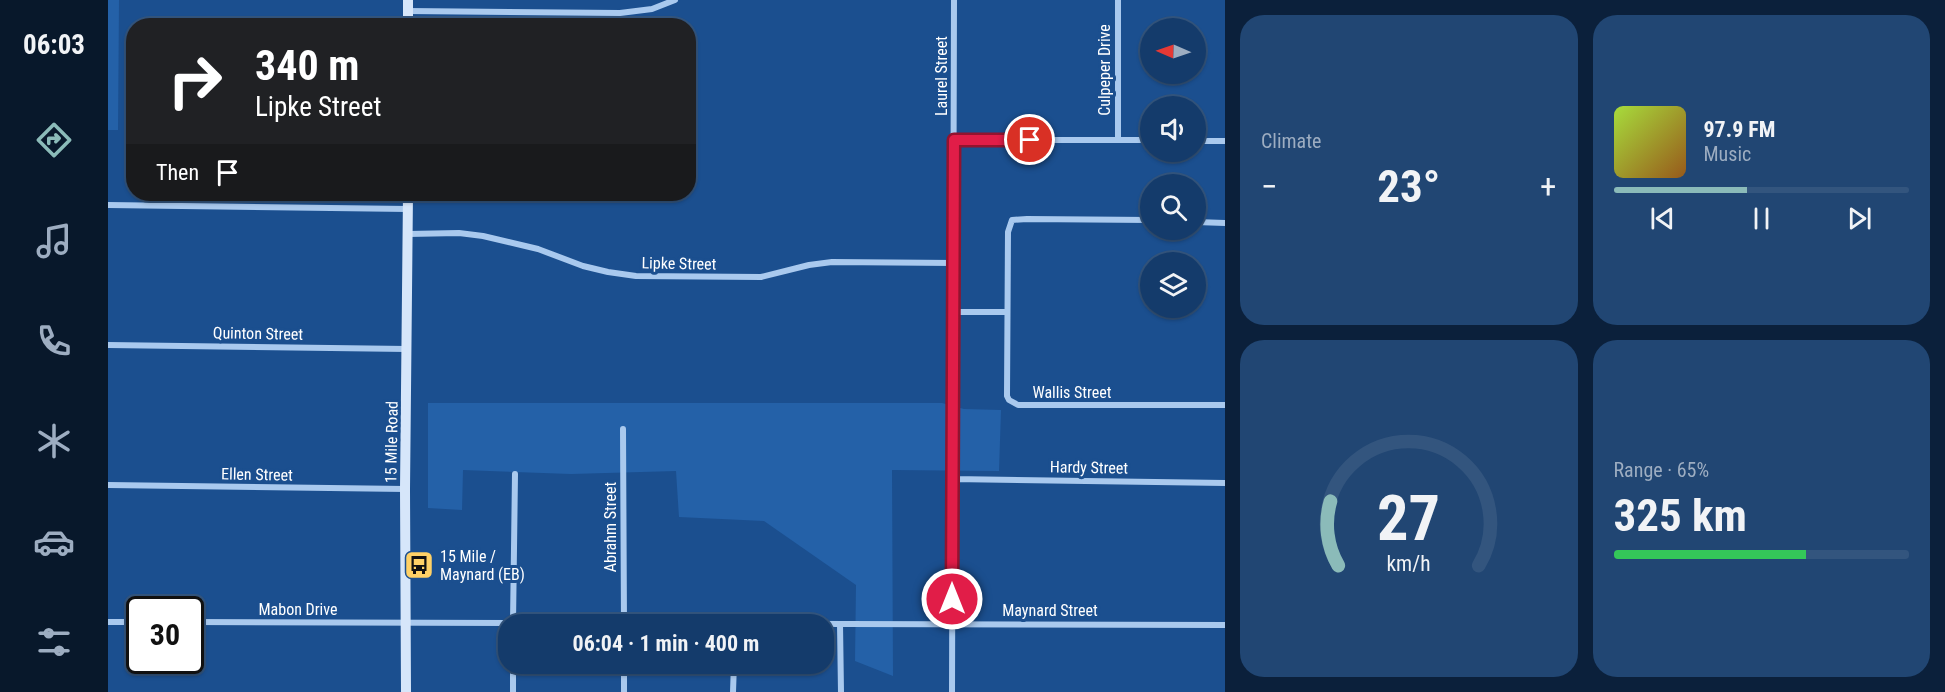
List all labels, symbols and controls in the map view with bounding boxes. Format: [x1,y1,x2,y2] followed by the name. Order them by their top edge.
[1140,18,1206,84] north arrow
[1140,18,1206,318] map controls
[1095,24,1114,116] street label: Culpeper Drive
[23,29,85,61] text: 06:03
[932,36,951,116] street label: Laurel Street
[255,41,360,90] text: 340 m
[156,42,234,120] icon: right
[255,91,381,123] text: Lipke Street
[1140,96,1206,162] button: sound
[1004,114,1055,165] pin
[1704,117,1775,142] text: 97.9 FM
[33,119,75,161] icon: directions
[1013,123,1046,156] icon: arrive
[1261,129,1321,153] text: Climate
[1704,142,1751,166] text: Music
[211,156,244,189] icon: arrive
[156,160,199,185] text: Then
[1377,160,1440,213] text: 23°
[1261,167,1278,206] text: −
[1540,167,1556,206] text: +
[1140,174,1206,240] button: search
[1646,202,1679,235] icon: previous
[1745,202,1778,235] icon: pause
[1843,202,1876,235] icon: next
[33,220,75,262] icon: music
[1140,252,1206,318] button: layers
[641,253,717,274] street label: Lipke Street
[33,320,75,362] icon: phone
[213,323,304,344] street label: Quinton Street
[1032,383,1112,402] street label: Wallis Street
[381,401,402,483] street label: 15 Mile Road
[33,420,75,462] icon: climate
[1050,457,1128,478] street label: Hardy Street
[1614,458,1709,482] text: Range · 65%
[221,464,293,485] street label: Ellen Street
[601,482,620,572] street label: Abrahm Street
[1377,482,1440,555] text: 27
[1614,489,1747,542] text: 325 km
[33,521,75,563] icon: car
[440,547,525,584] place label: 15 Mile / Maynard (EB)
[403,549,435,581] bus stop icon: 15 Mile / Maynard (EB)
[1387,551,1431,576] text: km/h
[920,567,984,631] position arrow
[126,596,204,674] speed limit sign: 30
[258,600,338,619] street label: Mabon Drive
[1002,601,1098,620] street label: Maynard Street
[33,621,75,663] icon: filters
[573,631,759,656] text: 06:04 · 1 min · 400 m

